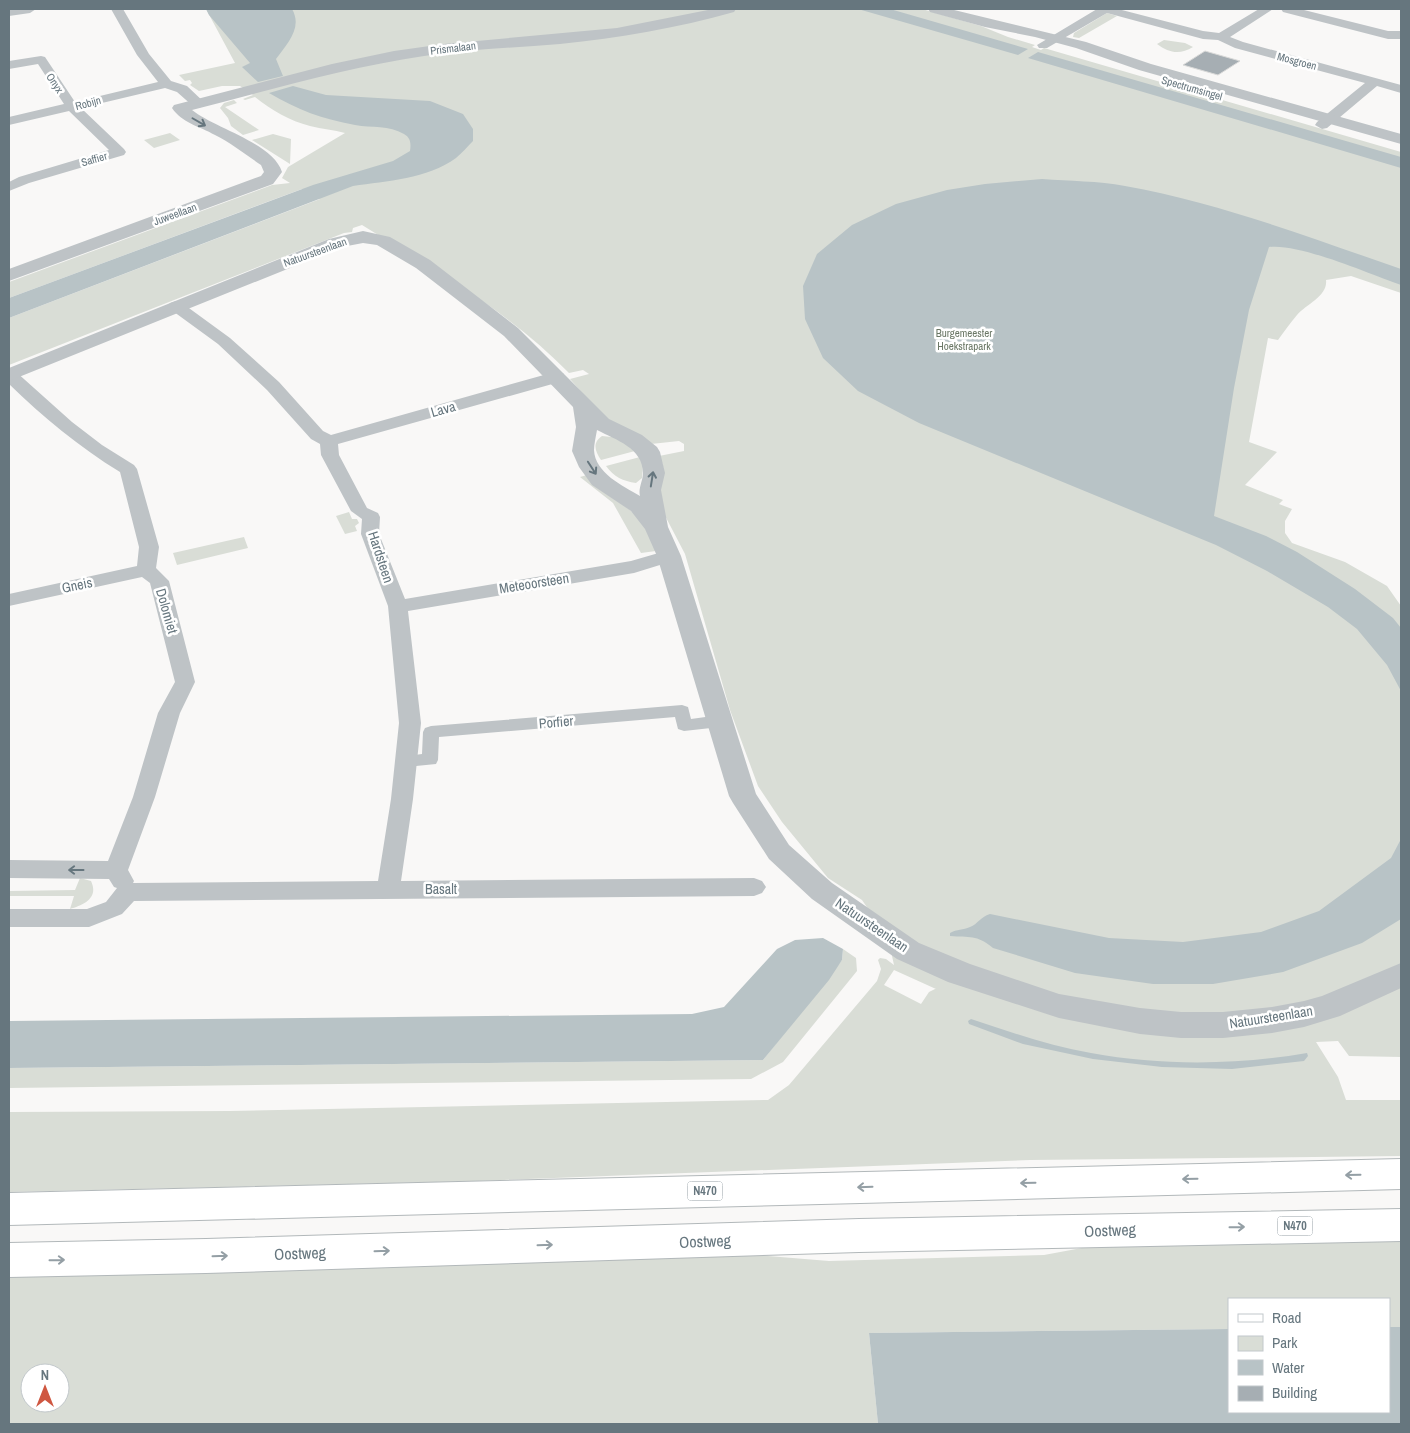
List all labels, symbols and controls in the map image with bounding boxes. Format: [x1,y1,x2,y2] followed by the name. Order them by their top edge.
[430,38,476,58] street label: Prismalaan
[1276,49,1318,73] street label: Mosgroen
[43,70,67,96] street label: Onyx
[1160,73,1224,103] street label: Spectrumsingel
[74,93,102,113] street label: Robijn
[191,118,205,128] one-way arrow
[79,149,109,169] street label: Saffier
[151,200,199,228] street label: Juweellaan
[282,234,348,270] street label: Natuursteenlaan
[936,326,992,353] park label: Burgemeester Hoekstrapark
[429,397,458,421] street label: Lava
[588,461,598,475] one-way arrow
[648,471,658,487] one-way arrow
[364,529,398,585] street label: Hardsteen
[498,569,570,597] street label: Meteoorsteen
[60,573,94,597] street label: Gneis
[152,586,182,636] street label: Dolomiet
[538,712,574,732] street label: Porfier
[68,865,84,875] one-way arrow
[425,880,457,898] street label: Basalt
[832,894,912,956] street label: Natuursteenlaan
[1228,1002,1314,1032] street label: Natuursteenlaan
[1345,1170,1361,1180] one-way arrow
[1182,1174,1198,1184] one-way arrow
[1020,1178,1036,1187] one-way arrow
[688,1182,722,1200] road number: N470
[857,1182,873,1191] one-way arrow
[1278,1216,1312,1236] road number: N470
[1084,1218,1137,1242] street label: Oostweg
[1228,1222,1245,1232] one-way arrow
[679,1229,732,1253] street label: Oostweg
[536,1240,553,1250] one-way arrow
[274,1241,327,1265] street label: Oostweg
[374,1246,390,1255] one-way arrow
[212,1251,228,1261] one-way arrow
[49,1255,65,1265] one-way arrow
[1228,1298,1390,1413] legend
[1272,1307,1301,1328] text: Road
[1272,1332,1298,1353] text: Park
[1272,1357,1304,1378] text: Water
[20,1363,70,1413] north arrow
[41,1366,49,1384] text: N
[1272,1382,1317,1403] text: Building

